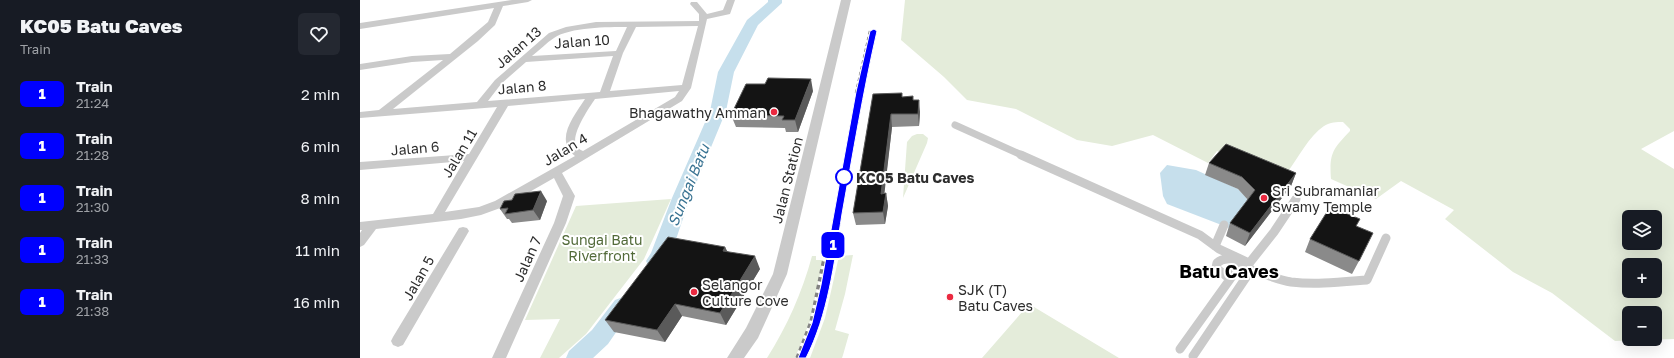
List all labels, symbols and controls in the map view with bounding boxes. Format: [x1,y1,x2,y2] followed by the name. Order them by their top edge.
[298,13,340,55] button: heart
[20,14,182,37] text: KC05 Batu Caves
[492,22,544,72] street label: Jalan 13
[554,31,610,51] street label: Jalan 10
[20,41,51,57] text: Train
[497,76,547,98] street label: Jalan 8
[76,77,113,95] text: Train
[38,85,46,102] text: 1
[301,85,340,103] text: 2 min
[76,95,109,111] text: 21:24
[629,104,766,121] place label: Bhagawathy Amman
[769,107,779,117] marker: Bhagawathy Amman
[438,125,480,180] street label: Jalan 11
[76,129,113,147] text: Train
[540,129,590,169] street label: Jalan 4
[768,135,806,225] street label: Jalan Station
[38,137,46,154] text: 1
[301,137,340,155] text: 6 min
[390,137,440,159] street label: Jalan 6
[663,141,714,229] water label: Sungai Batu
[76,147,109,163] text: 21:28
[835,168,853,186] marker: KC05 Batu Caves
[856,169,975,186] place label: KC05 Batu Caves
[76,181,113,199] text: Train
[1272,182,1380,215] place label: Sri Subramaniar Swamy Temple
[38,189,46,206] text: 1
[301,189,340,207] text: 8 min
[1259,193,1269,203] marker: Sri Subramaniar Swamy Temple
[76,199,109,215] text: 21:30
[1622,210,1662,346] map controls
[1622,210,1662,250] button: layers
[561,231,643,264] park label: Sungai Batu Riverfront
[820,232,846,258] line badge: 1
[76,233,113,251] text: Train
[510,234,544,284] street label: Jalan 7
[829,236,837,253] text: 1
[38,241,46,258] text: 1
[295,241,340,259] text: 11 min
[76,251,109,267] text: 21:33
[399,253,437,303] street label: Jalan 5
[1622,258,1662,298] button: +
[1179,260,1279,282] district label: Batu Caves
[702,276,789,309] place label: Selangor Culture Cove
[958,281,1033,314] place label: SJK (T) Batu Caves
[76,285,113,303] text: Train
[689,287,699,297] marker: Selangor Culture Cove
[945,292,955,302] marker: SJK (T) Batu Caves
[38,293,46,310] text: 1
[293,293,340,311] text: 16 min
[76,303,109,319] text: 21:38
[1622,306,1662,346] button: −

